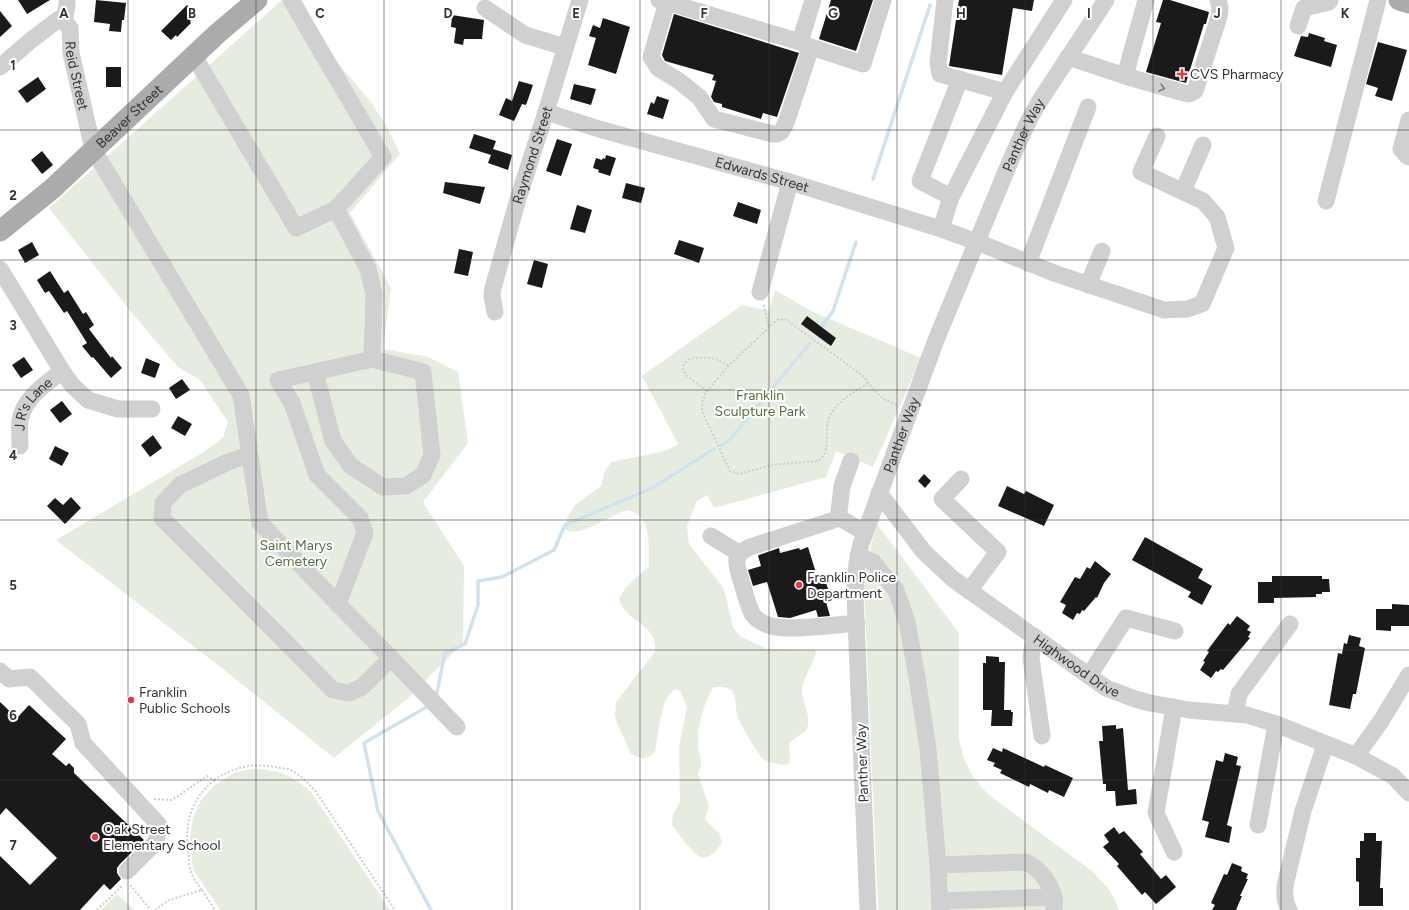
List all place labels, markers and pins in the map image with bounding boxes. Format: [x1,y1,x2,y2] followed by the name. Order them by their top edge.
[1190,66,1284,83] place label: CVS Pharmacy
[1177,69,1187,79] marker: CVS Pharmacy
[807,569,897,602] place label: Franklin Police Department
[794,580,804,590] marker: Franklin Police Department
[139,684,230,717] place label: Franklin Public Schools
[126,695,136,705] marker: Franklin Public Schools
[103,821,221,854] place label: Oak Street Elementary School
[90,832,100,842] marker: Oak Street Elementary School

